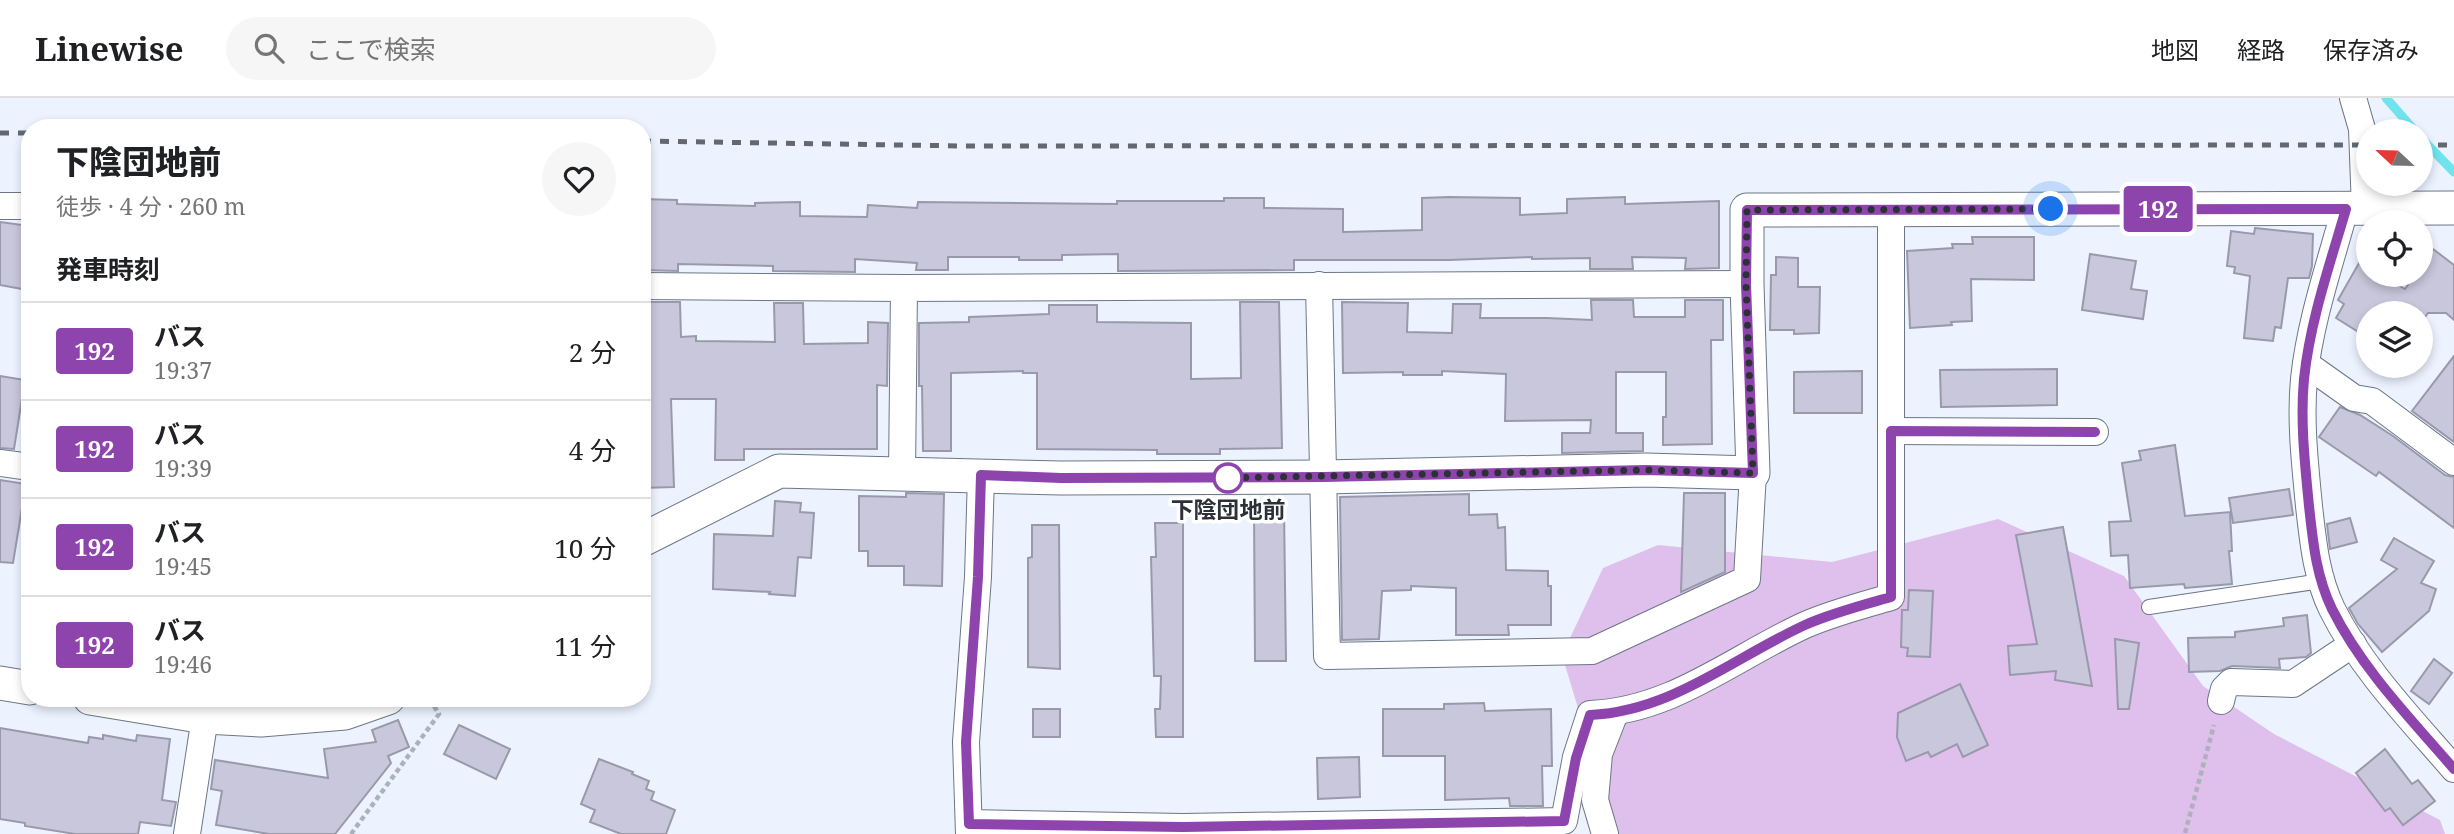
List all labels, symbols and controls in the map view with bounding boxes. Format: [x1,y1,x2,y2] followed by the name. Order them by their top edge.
[226,17,716,80] search box
[35,26,184,71] text: Linewise
[250,29,288,67] icon: search
[306,31,436,67] text: ここで検索
[2151,33,2199,66] text: 地図
[2237,33,2285,66] text: 経路
[2323,33,2419,66] text: 保存済み
[2356,119,2432,196] north arrow
[2356,119,2433,378] map controls
[56,139,221,184] text: 下陰団地前
[542,142,616,216] button: heart
[2118,186,2198,232] line badge: 192
[56,190,246,222] text: 徒歩 · 4 分 · 260 m
[2033,191,2068,226] your location
[2138,192,2178,225] text: 192
[2356,210,2433,287] button: locate
[56,251,160,287] text: 発車時刻
[2356,301,2433,378] button: layers
[154,318,206,354] text: バス
[74,334,115,367] text: 192
[569,334,616,370] text: 2 分
[154,354,212,386] text: 19:37
[154,416,206,452] text: バス
[74,432,115,465] text: 192
[569,432,616,468] text: 4 分
[154,452,212,484] text: 19:39
[1213,463,1243,493] marker: 下陰団地前
[1171,493,1286,525] place label: 下陰団地前
[154,514,206,550] text: バス
[74,530,115,563] text: 192
[554,530,616,566] text: 10 分
[154,550,212,582] text: 19:45
[154,612,206,648] text: バス
[74,628,115,661] text: 192
[554,628,616,664] text: 11 分
[154,648,212,680] text: 19:46

